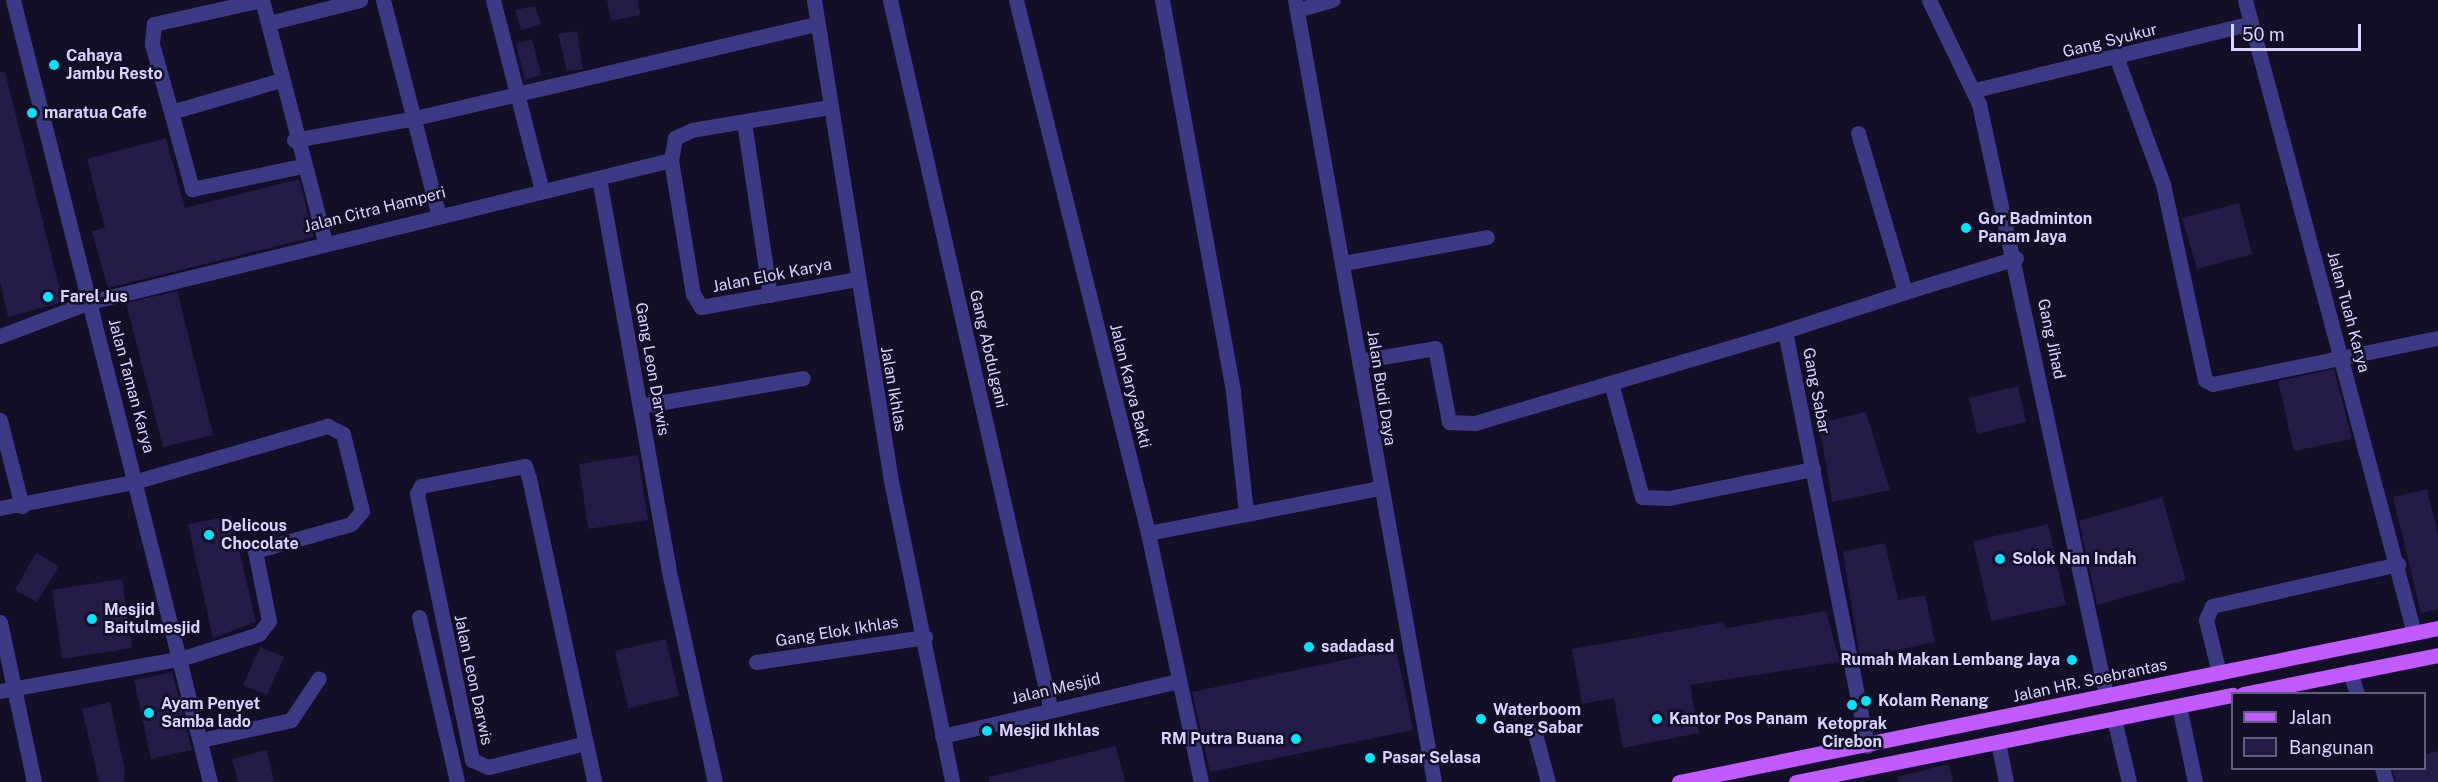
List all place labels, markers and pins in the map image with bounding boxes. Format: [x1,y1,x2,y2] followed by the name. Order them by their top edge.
[66,46,163,84] place label: Cahaya Jambu Resto
[47,58,61,72] marker: Cahaya Jambu Resto
[44,103,147,123] place label: maratua Cafe
[25,106,39,120] marker: maratua Cafe
[1978,209,2092,247] place label: Gor Badminton Panam Jaya
[1959,221,1973,235] marker: Gor Badminton Panam Jaya
[60,287,128,307] place label: Farel Jus
[41,290,55,304] marker: Farel Jus
[221,516,299,554] place label: Delicous Chocolate
[202,528,216,542] marker: Delicous Chocolate
[2012,549,2136,569] place label: Solok Nan Indah
[1993,552,2007,566] marker: Solok Nan Indah
[104,600,200,638] place label: Mesjid Baitulmesjid
[85,612,99,626] marker: Mesjid Baitulmesjid
[1321,637,1394,657] place label: sadadasd
[1302,640,1316,654] marker: sadadasd
[1841,650,2060,670] place label: Rumah Makan Lembang Jaya
[2065,653,2079,667] marker: Rumah Makan Lembang Jaya
[1878,691,1988,711] place label: Kolam Renang
[161,694,260,732] place label: Ayam Penyet Samba lado
[1859,694,1873,708] marker: Kolam Renang
[1845,698,1859,712] marker: Ketoprak Cirebon
[1493,700,1583,738] place label: Waterboom Gang Sabar
[142,706,156,720] marker: Ayam Penyet Samba lado
[1669,709,1808,729] place label: Kantor Pos Panam
[1474,712,1488,726] marker: Waterboom Gang Sabar
[1650,712,1664,726] marker: Kantor Pos Panam
[1817,714,1887,752] place label: Ketoprak Cirebon
[999,721,1100,741] place label: Mesjid Ikhlas
[980,724,994,738] marker: Mesjid Ikhlas
[1161,729,1284,749] place label: RM Putra Buana
[1289,732,1303,746] marker: RM Putra Buana
[1382,748,1481,768] place label: Pasar Selasa
[1363,751,1377,765] marker: Pasar Selasa

